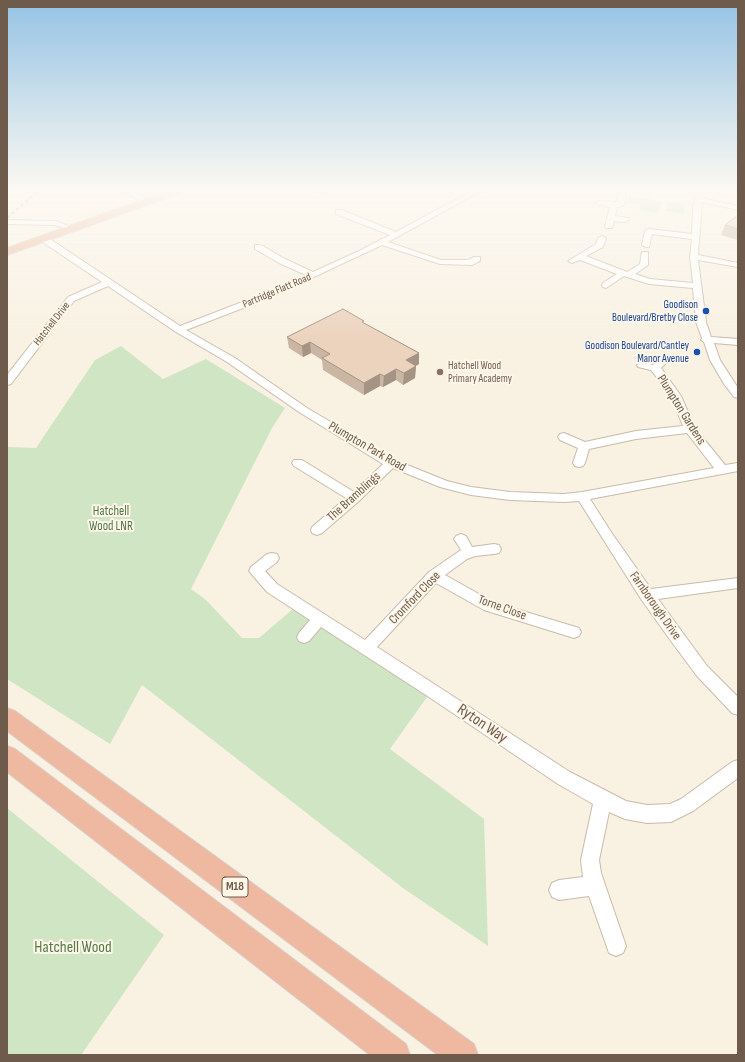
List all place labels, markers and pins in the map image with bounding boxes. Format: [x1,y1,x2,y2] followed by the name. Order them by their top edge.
[612,298,698,324] place label: Goodison Boulevard/Bretby Close
[701,306,711,316] marker: Goodison Boulevard/Bretby Close
[585,339,689,365] place label: Goodison Boulevard/Cantley Manor Avenue
[692,347,702,357] marker: Goodison Boulevard/Cantley Manor Avenue
[448,359,512,385] place label: Hatchell Wood Primary Academy
[435,367,445,377] marker: Hatchell Wood Primary Academy

